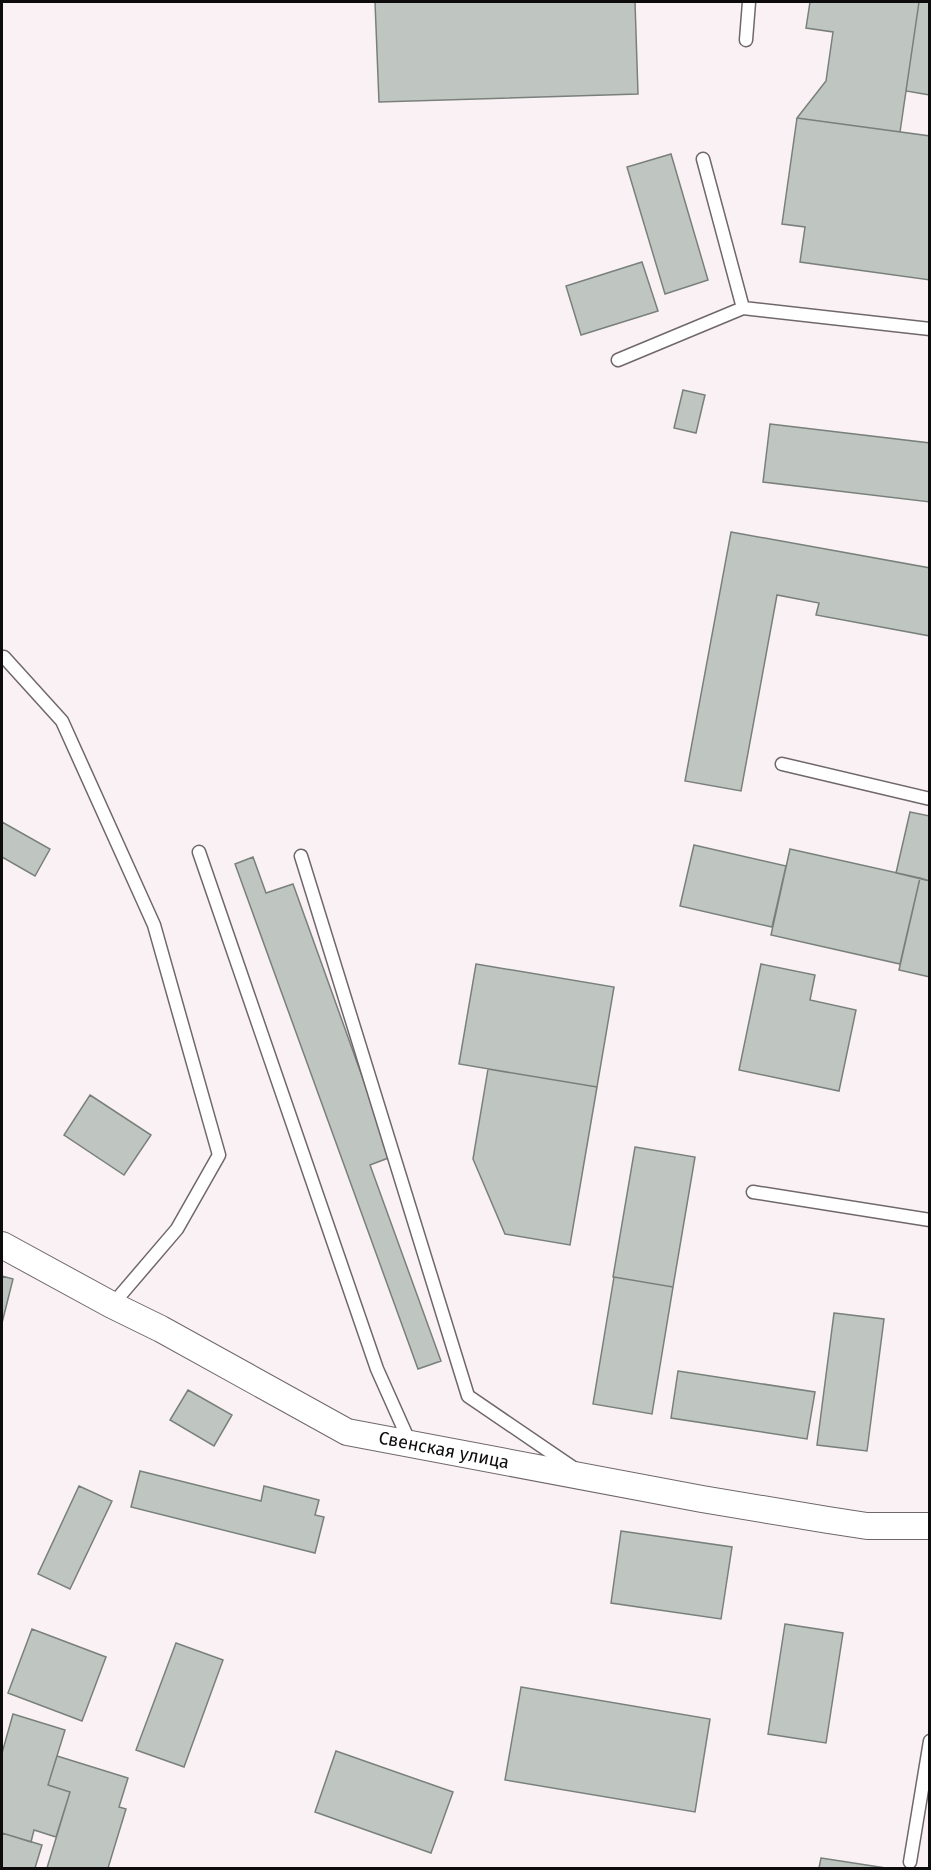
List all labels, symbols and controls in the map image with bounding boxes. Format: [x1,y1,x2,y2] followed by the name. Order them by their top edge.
[377,1427,511,1473] street label: Свенская улица

